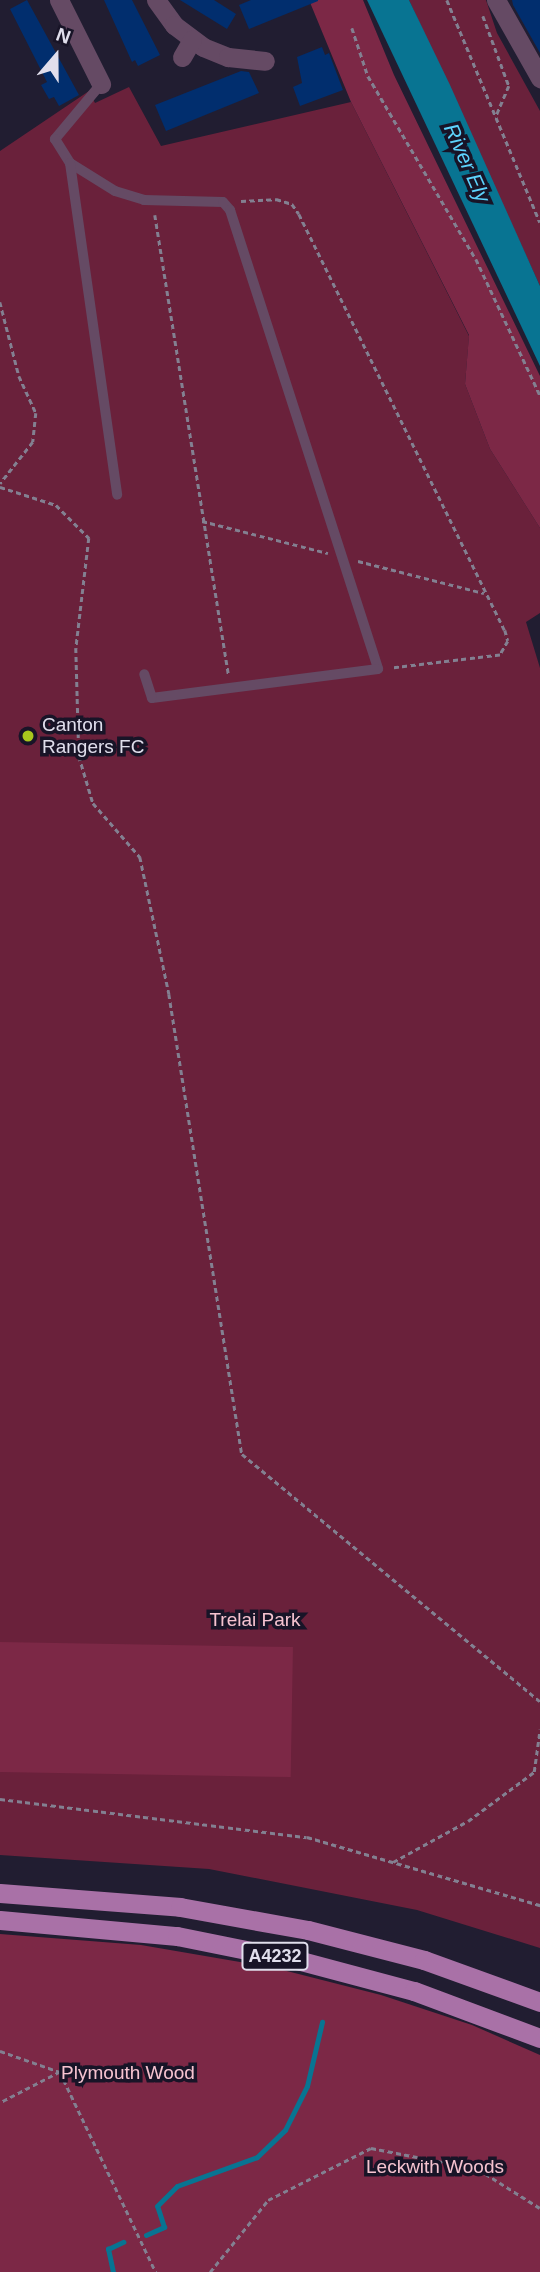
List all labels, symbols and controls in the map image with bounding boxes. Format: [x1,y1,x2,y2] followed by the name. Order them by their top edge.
[21,21,91,91] north arrow
[53,24,73,48] text: N
[438,120,496,206] water label: River Ely
[42,714,144,758] place label: Canton Rangers FC
[20,728,36,744] marker: Canton Rangers FC
[209,1609,301,1631] park label: Trelai Park
[240,1942,310,1970] road number: A4232
[61,2062,195,2084] park label: Plymouth Wood
[366,2156,504,2178] park label: Leckwith Woods

